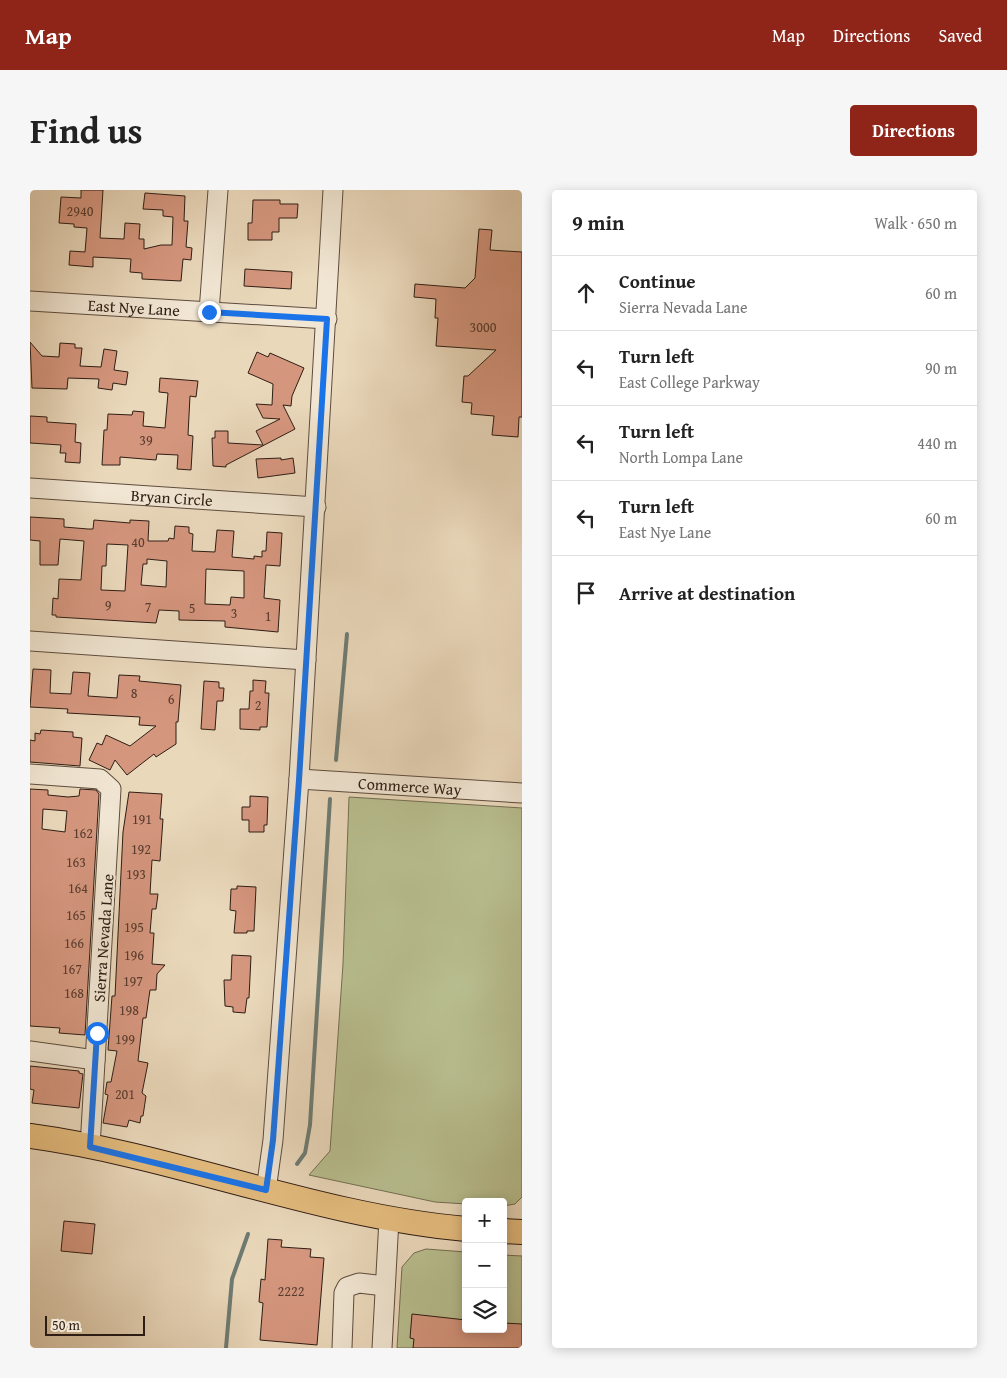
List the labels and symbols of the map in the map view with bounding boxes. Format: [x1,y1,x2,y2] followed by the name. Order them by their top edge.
[67,201,94,221] house number: 2940
[87,293,181,322] street label: East Nye Lane
[198,301,221,324] route end
[470,317,497,337] house number: 3000
[139,430,153,450] house number: 39
[130,483,213,512] street label: Bryan Circle
[131,532,145,552] house number: 40
[105,595,112,615] house number: 9
[145,597,152,617] house number: 7
[189,598,195,618] house number: 5
[231,603,237,623] house number: 3
[265,606,271,626] house number: 1
[131,683,138,703] house number: 8
[168,689,175,709] house number: 6
[255,695,261,715] house number: 2
[357,771,462,801] street label: Commerce Way
[132,809,152,829] house number: 191
[73,823,93,843] house number: 162
[131,839,151,859] house number: 192
[66,852,86,872] house number: 163
[126,864,146,884] house number: 193
[87,873,119,1003] street label: Sierra Nevada Lane
[68,878,88,898] house number: 164
[66,905,86,925] house number: 165
[124,917,144,937] house number: 195
[64,933,84,953] house number: 166
[124,945,144,965] house number: 196
[62,959,82,979] house number: 167
[123,971,143,991] house number: 197
[64,983,84,1003] house number: 168
[119,1000,139,1020] house number: 198
[86,1022,109,1045] route start
[115,1029,135,1049] house number: 199
[115,1084,135,1104] house number: 201
[278,1281,304,1301] house number: 2222
[45,1313,145,1336] scale bar

